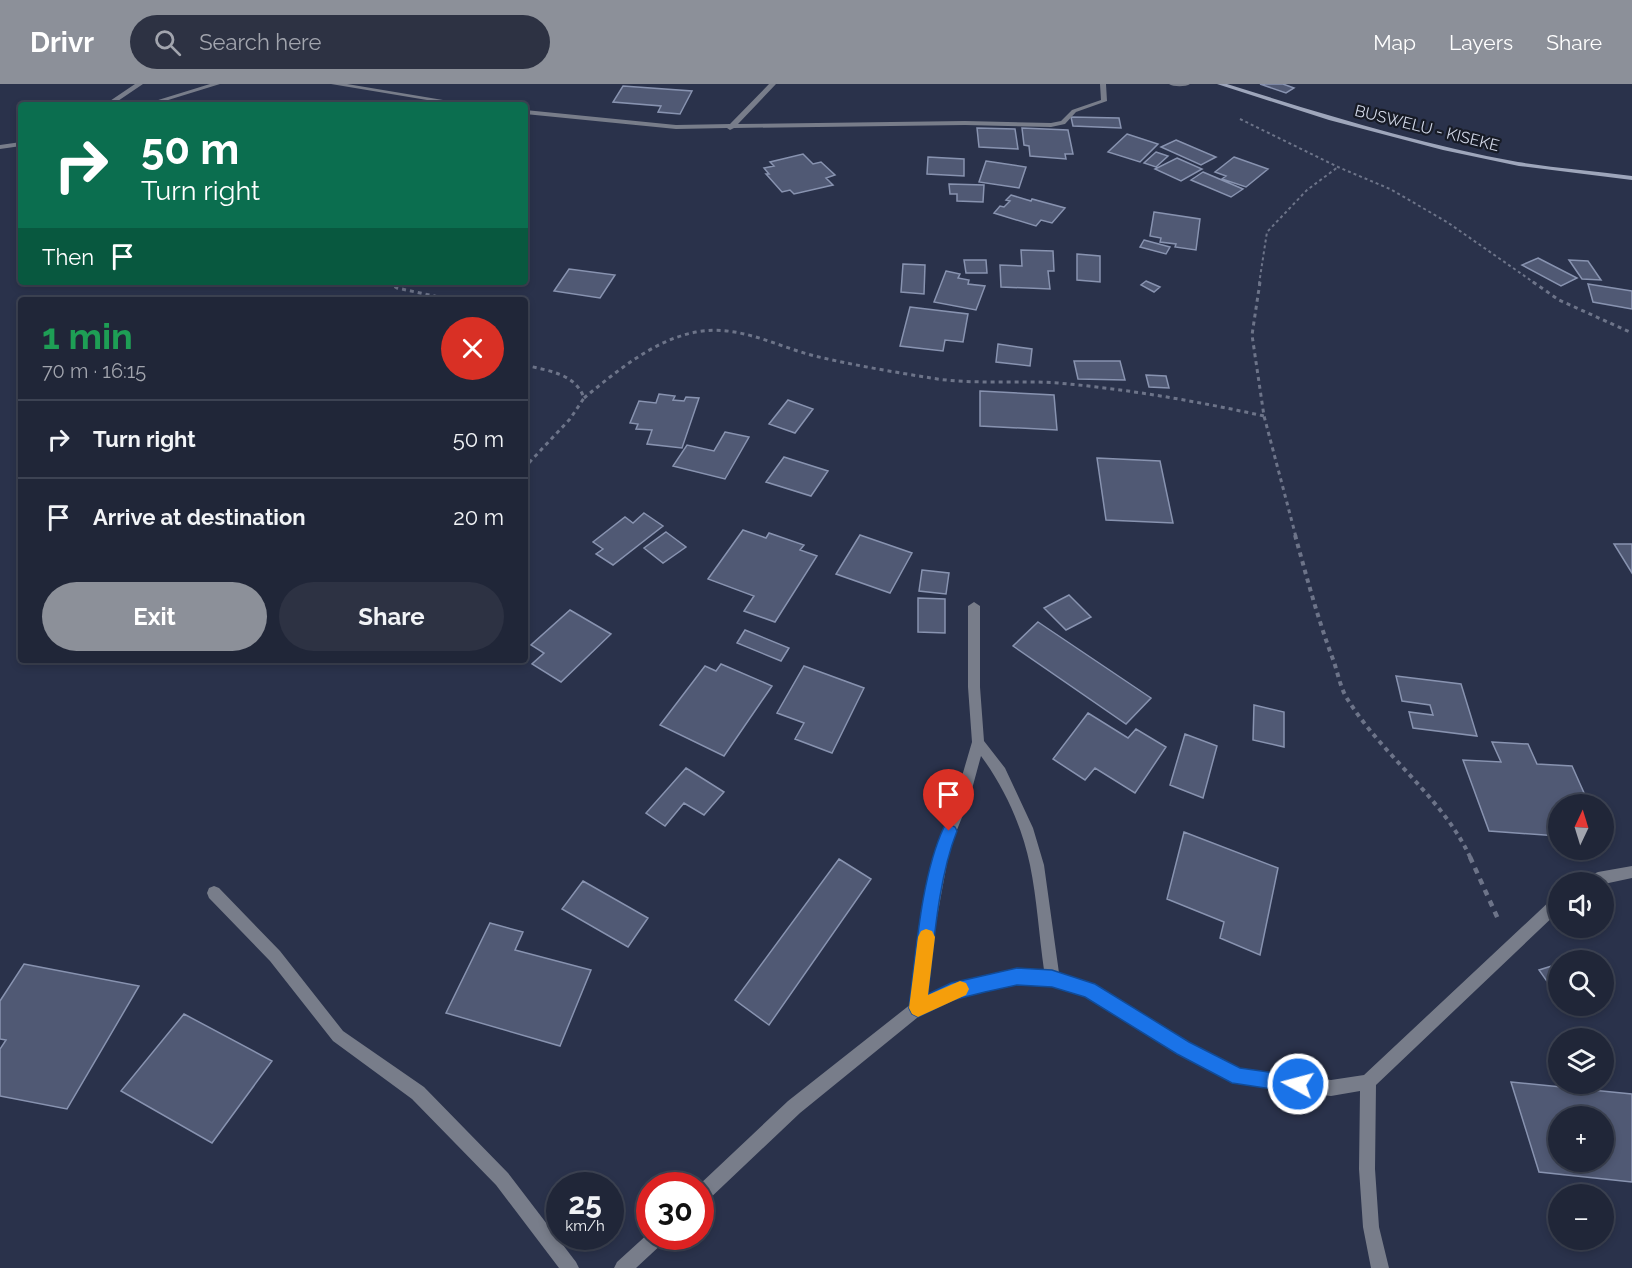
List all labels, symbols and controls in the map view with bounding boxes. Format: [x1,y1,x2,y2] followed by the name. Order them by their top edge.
[130,15,550,69] search box
[30,26,94,59] text: Drivr
[151,26,184,59] icon: search
[199,29,321,55] text: Search here
[1373,30,1416,55] text: Map
[1449,30,1513,55] text: Layers
[1546,30,1602,55] text: Share
[1353,101,1501,155] street label: BUSWELU - KISEKE
[141,125,239,174] text: 50 m
[42,126,120,204] icon: right
[141,175,260,206] text: Turn right
[106,240,139,273] icon: arrive
[42,244,94,270] text: Then
[42,315,133,357] text: 1 min
[441,317,504,380] button: close
[42,359,146,383] text: 70 m · 16:15
[42,423,75,456] icon: right
[93,426,196,452] text: Turn right
[453,426,504,452] text: 50 m
[42,501,75,534] icon: arrive
[93,504,306,530] text: Arrive at destination
[453,504,504,530] text: 20 m
[42,582,267,651] button: Exit
[279,582,504,651] button: Share
[923,769,974,831] pin
[932,778,965,811] icon: arrive
[1548,794,1614,860] north arrow
[1548,794,1614,1250] map controls
[1548,872,1614,938] button: sound
[1548,950,1614,1016] button: search
[1548,1028,1614,1094] button: layers
[1266,1052,1330,1116] position arrow
[1548,1106,1614,1172] button: +
[636,1172,714,1250] speed limit sign: 30
[1548,1184,1614,1250] button: −
[568,1186,602,1221] text: 25
[565,1217,605,1235] text: km/h

